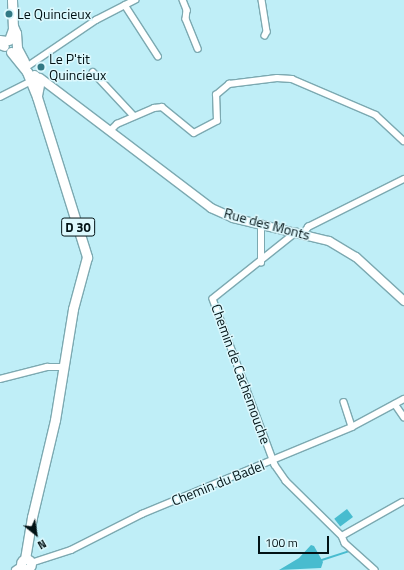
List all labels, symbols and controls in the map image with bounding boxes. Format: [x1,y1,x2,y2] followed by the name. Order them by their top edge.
[17,6,91,22] place label: Le Quincieux
[4,9,14,19] marker: Le Quincieux
[49,51,106,84] place label: Le P'tit Quincieux
[36,62,46,72] marker: Le P'tit Quincieux
[222,204,312,244] street label: Rue des Monts
[61,216,95,238] road number: D 30
[208,302,274,446] street label: Chemin de Cachemouche
[169,457,267,509] street label: Chemin du Badel
[16,514,56,554] north arrow
[260,528,331,554] scale bar
[265,533,298,552] text: 100 m
[35,536,49,553] text: N

